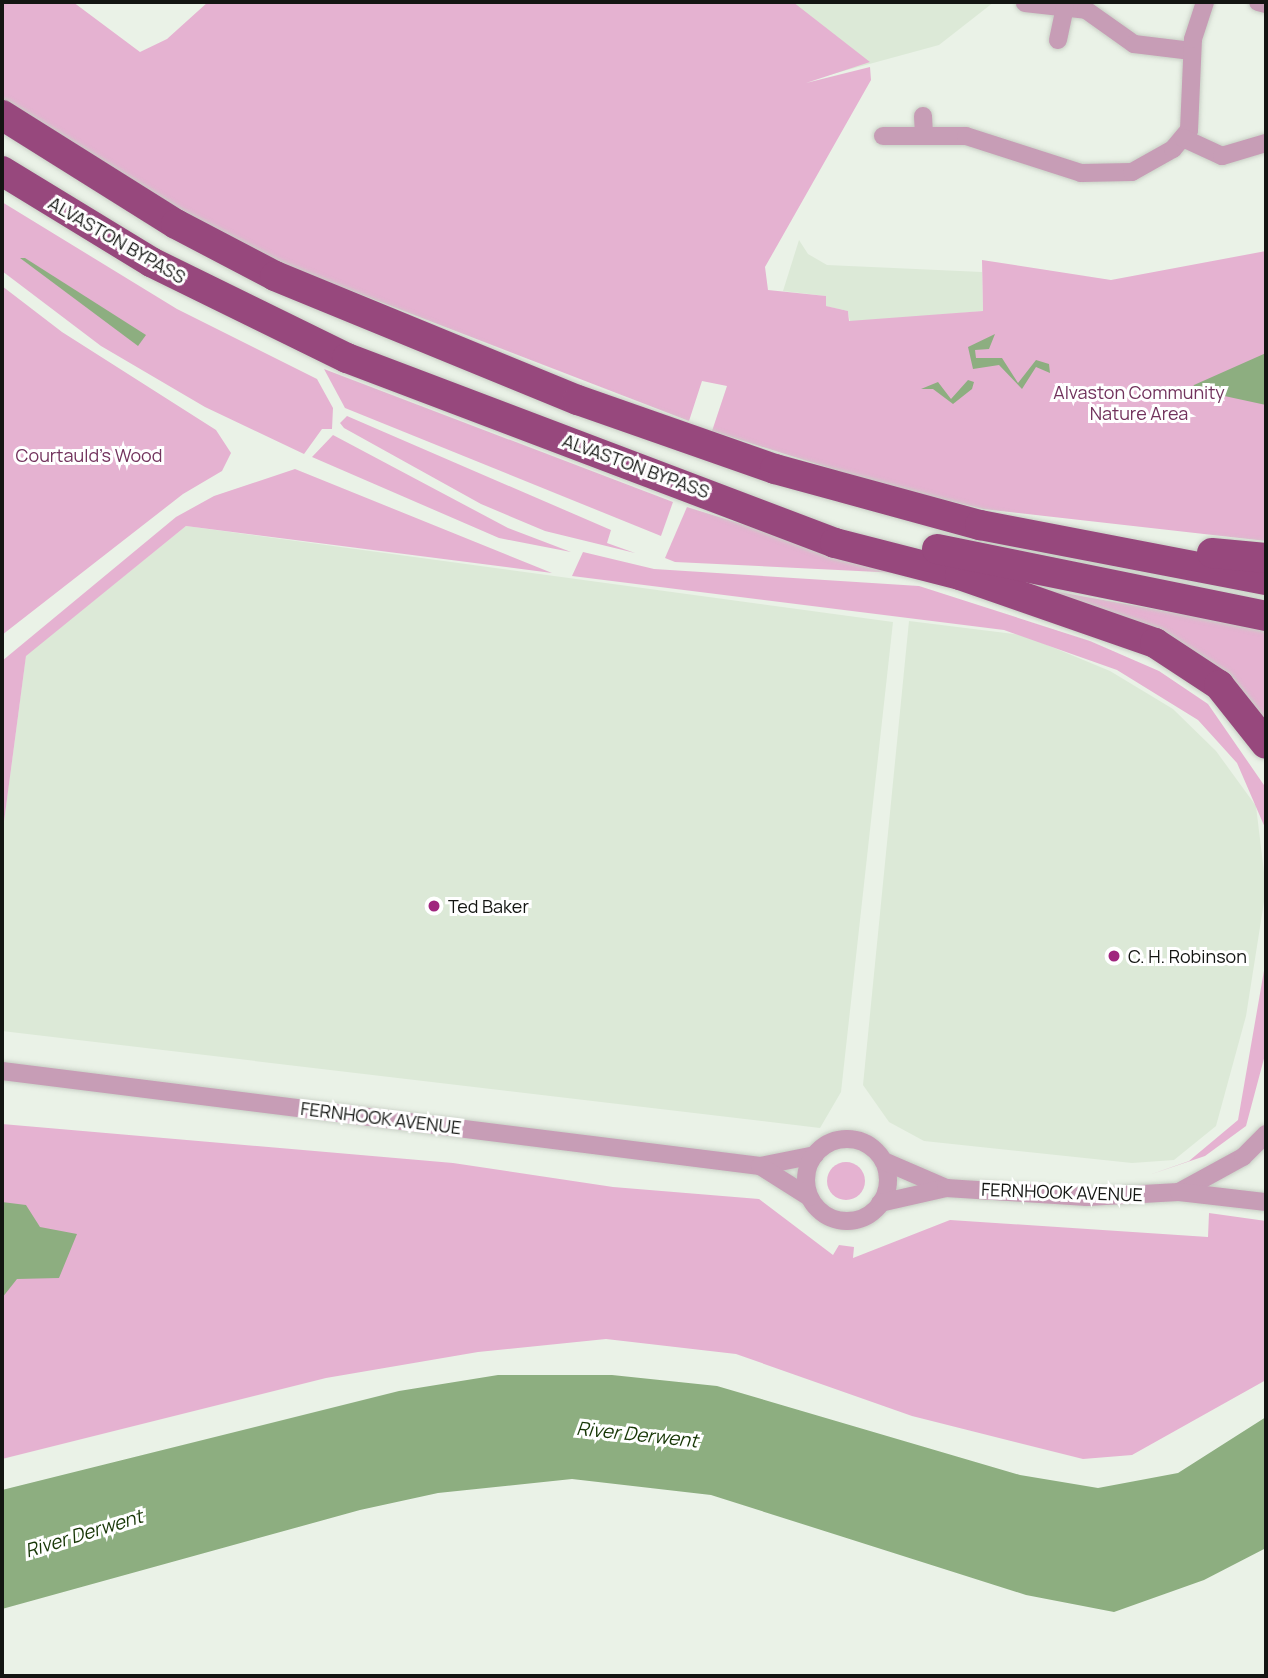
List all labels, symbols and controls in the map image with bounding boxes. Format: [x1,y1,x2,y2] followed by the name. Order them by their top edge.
[45,192,189,288] street label: ALVASTON BYPASS
[1053,382,1225,424] park label: Alvaston Community Nature Area
[560,429,712,503] street label: ALVASTON BYPASS
[16,444,162,466] park label: Courtauld's Wood
[448,895,529,917] place label: Ted Baker
[426,898,442,914] marker: Ted Baker
[1128,945,1247,967] place label: C. H. Robinson
[1106,948,1122,964] marker: C. H. Robinson
[299,1097,463,1139] street label: FERNHOOK AVENUE
[981,1178,1143,1206] street label: FERNHOOK AVENUE
[575,1417,699,1453] water label: River Derwent
[22,1505,146,1563] water label: River Derwent

